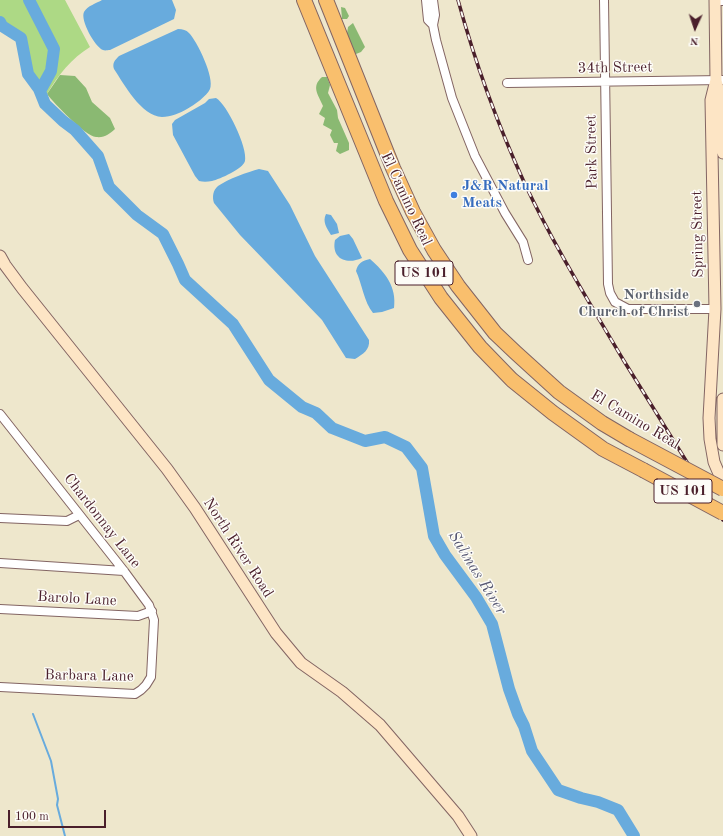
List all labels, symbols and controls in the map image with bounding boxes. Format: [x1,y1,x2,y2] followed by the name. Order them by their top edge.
[675,8,715,48] north arrow
[690,35,699,46] text: N
[577,58,653,78] street label: 34th Street
[582,114,602,190] street label: Park Street
[377,149,435,249] street label: El Camino Real
[462,177,549,212] place label: J&R Natural Meats
[449,190,459,200] marker: J&R Natural Meats
[688,190,708,278] street label: Spring Street
[395,261,453,285] road number: US 101
[578,286,689,321] place label: Northside Church of Christ
[692,299,702,309] marker: Northside Church of Christ
[587,386,683,454] street label: El Camino Real
[60,470,144,572] street label: Chardonnay Lane
[654,479,712,503] road number: US 101
[199,495,277,601] street label: North River Road
[444,528,510,618] water label: Salinas River
[37,588,117,610] street label: Barolo Lane
[44,666,134,686] street label: Barbara Lane
[10,802,108,828] scale bar
[15,811,49,823] text: 100 m

